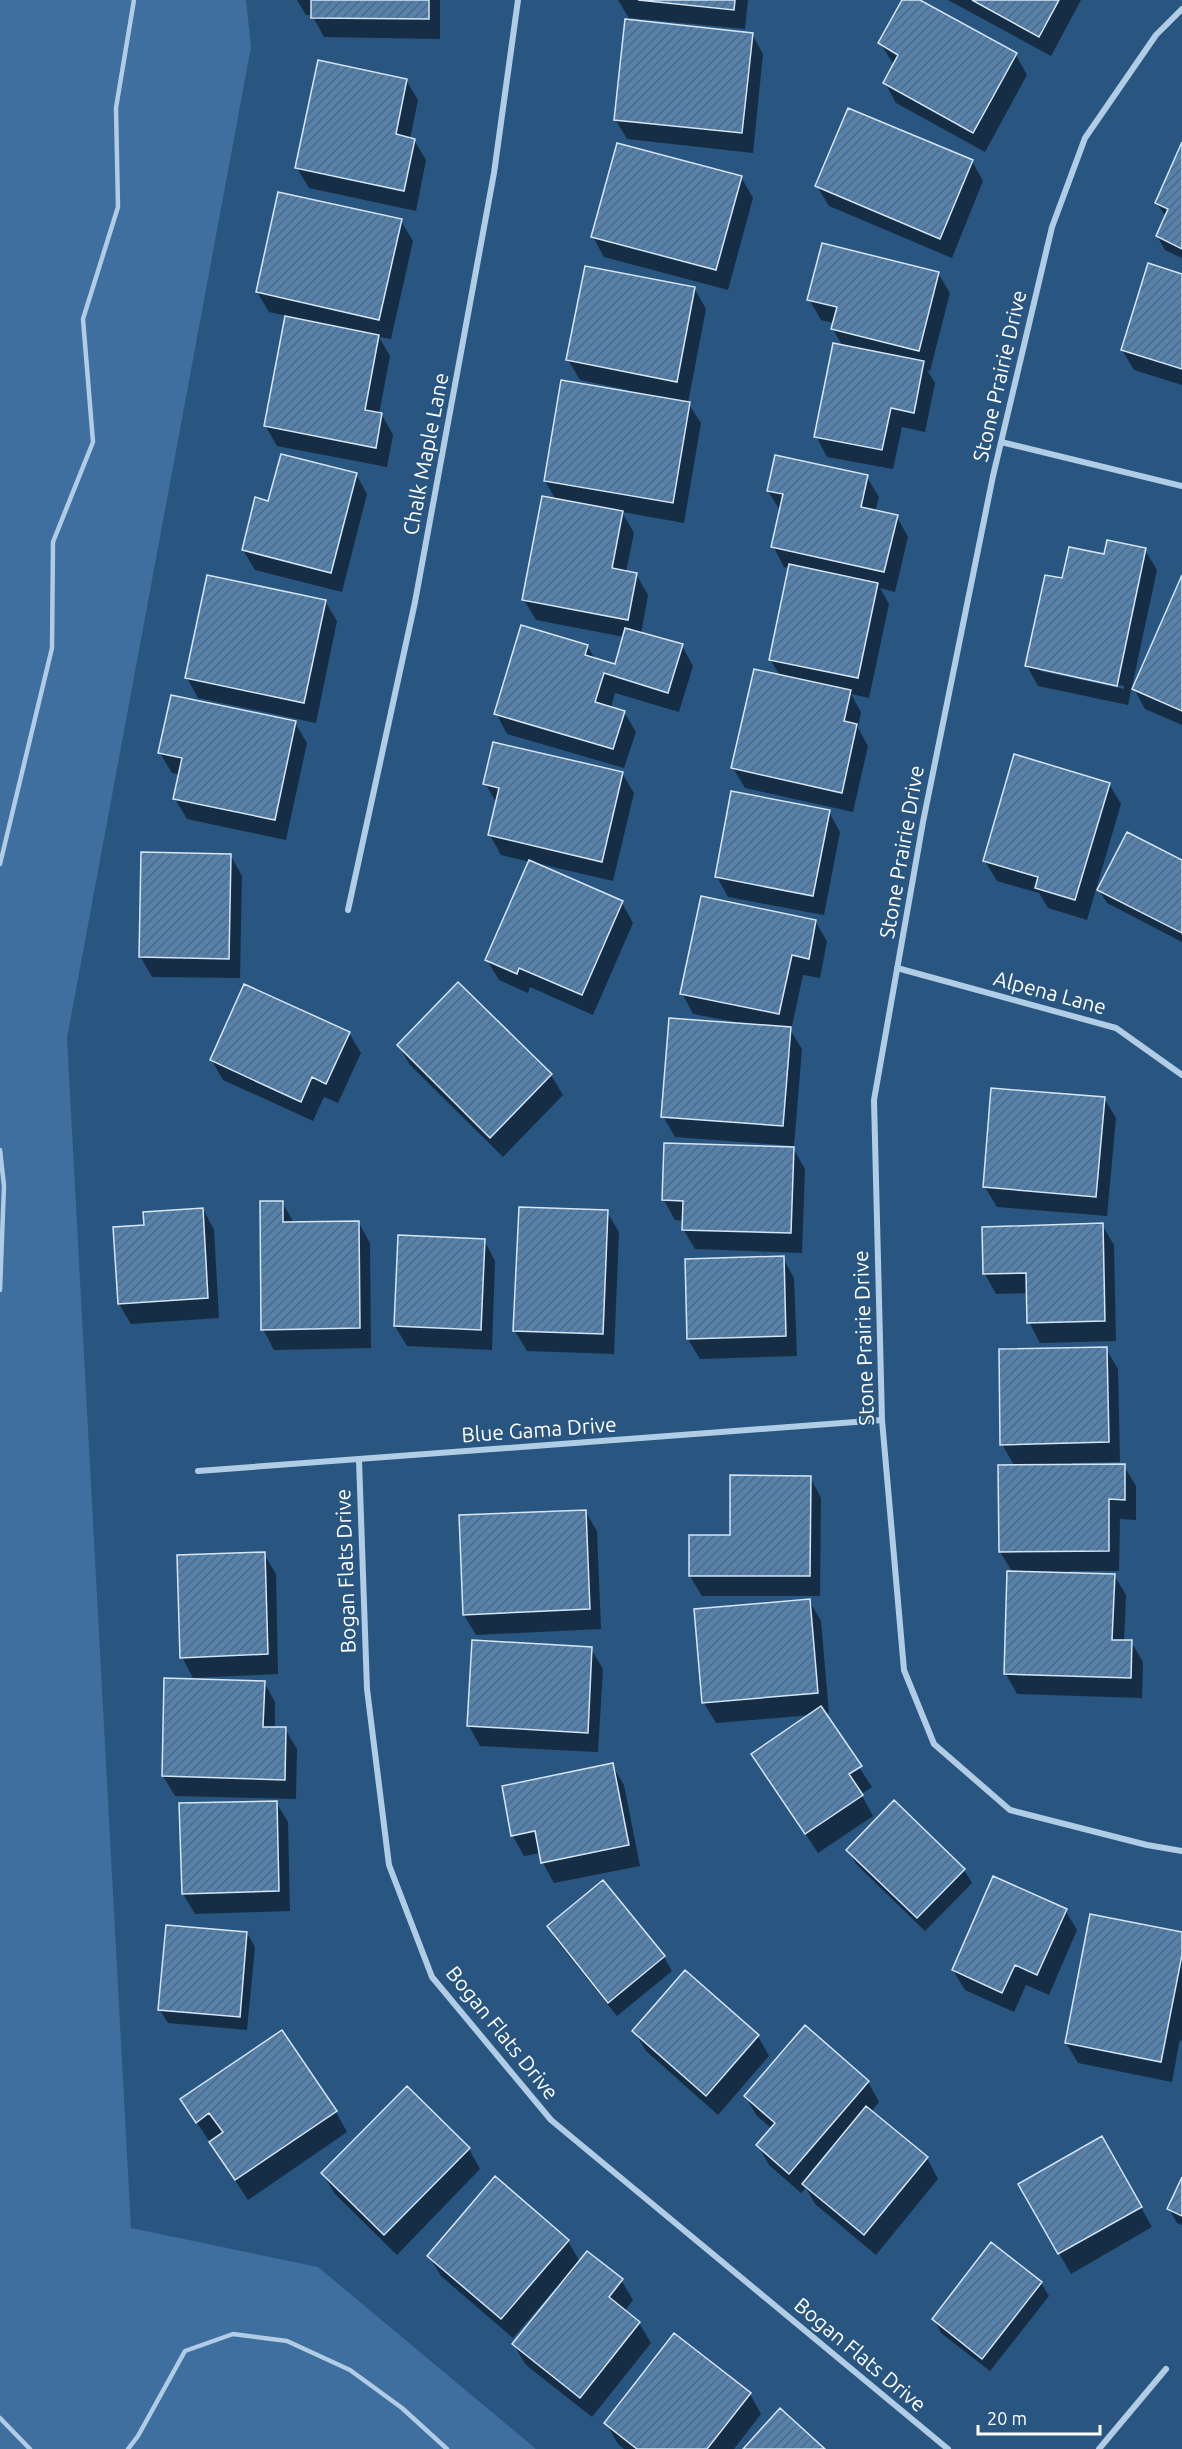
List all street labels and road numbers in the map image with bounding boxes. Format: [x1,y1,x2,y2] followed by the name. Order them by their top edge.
[968,288,1030,464] street label: Stone Prairie Drive
[398,371,453,537] street label: Chalk Maple Lane
[874,763,928,940] street label: Stone Prairie Drive
[991,965,1109,1019] street label: Alpena Lane
[848,1250,878,1426] street label: Stone Prairie Drive
[461,1412,617,1446] street label: Blue Gama Drive
[330,1488,360,1654] street label: Bogan Flats Drive
[442,1961,564,2104] street label: Bogan Flats Drive
[790,2292,931,2416] street label: Bogan Flats Drive

